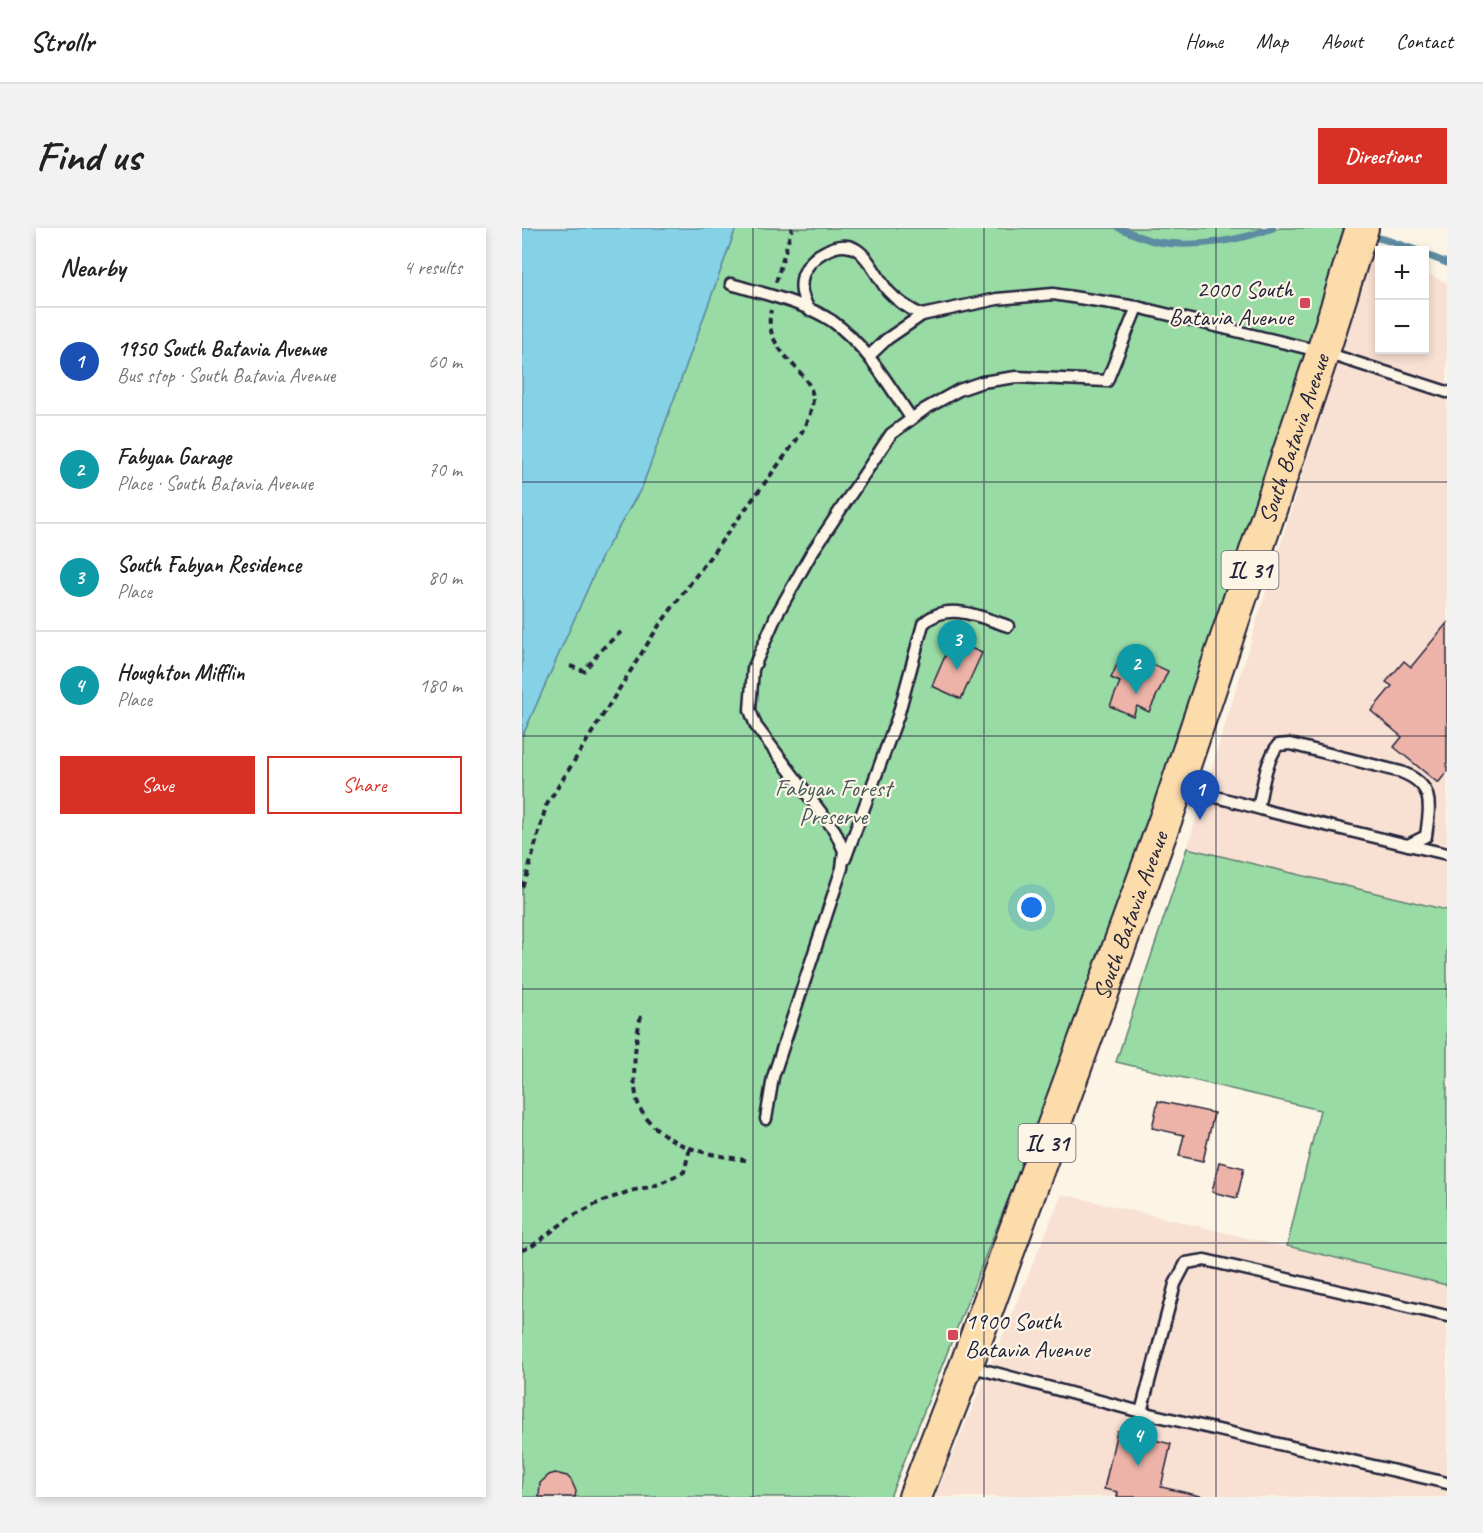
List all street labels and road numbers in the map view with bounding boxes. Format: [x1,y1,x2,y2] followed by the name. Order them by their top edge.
[1251,348,1337,528] street label: South Batavia Avenue
[1222,551,1278,589] road number: IL 31
[1086,825,1176,1004] street label: South Batavia Avenue
[1018,1124,1076,1162] road number: IL 31

